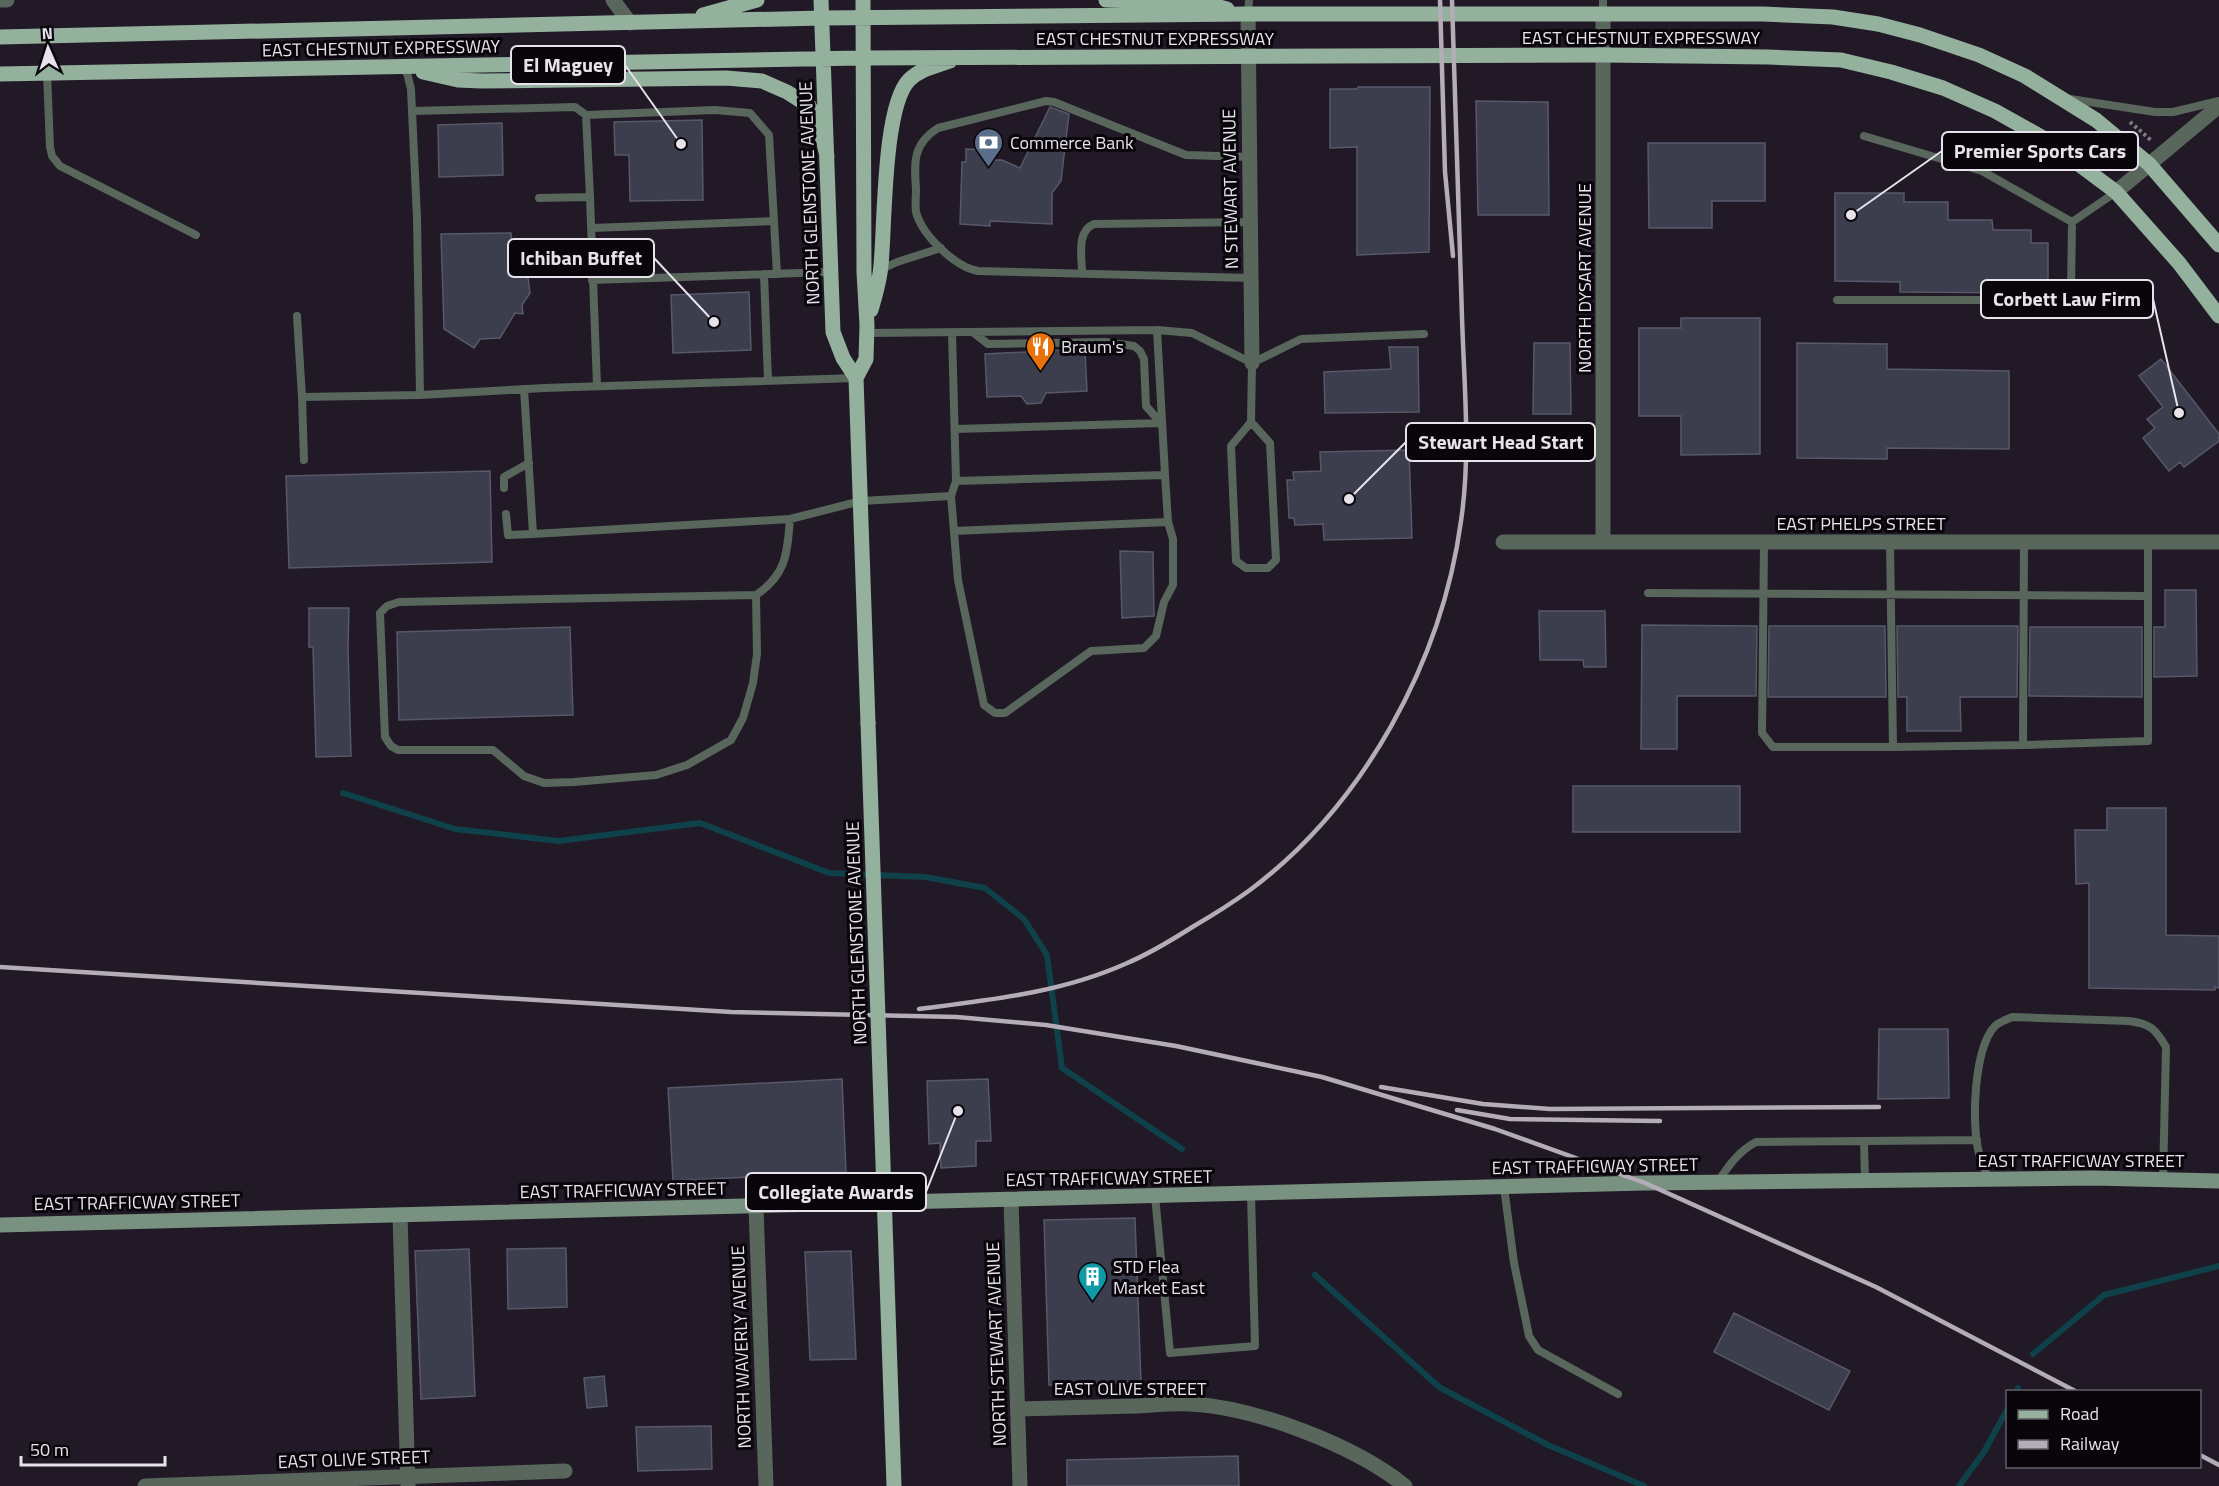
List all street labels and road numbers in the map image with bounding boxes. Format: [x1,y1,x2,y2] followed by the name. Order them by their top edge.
[1522,24,1760,51] street label: EAST CHESTNUT EXPRESSWAY
[1036,25,1274,52] street label: EAST CHESTNUT EXPRESSWAY
[262,32,501,64] street label: EAST CHESTNUT EXPRESSWAY
[792,81,826,305] street label: NORTH GLENSTONE AVENUE
[1215,109,1245,269] street label: N STEWART AVENUE
[1571,183,1598,373] street label: NORTH DYSART AVENUE
[1776,510,1946,537] street label: EAST PHELPS STREET
[839,821,873,1045] street label: NORTH GLENSTONE AVENUE
[1978,1147,2185,1174] street label: EAST TRAFFICWAY STREET
[1491,1151,1699,1181] street label: EAST TRAFFICWAY STREET
[1005,1163,1213,1193] street label: EAST TRAFFICWAY STREET
[519,1175,727,1205] street label: EAST TRAFFICWAY STREET
[33,1187,241,1217] street label: EAST TRAFFICWAY STREET
[979,1241,1013,1447] street label: NORTH STEWART AVENUE
[724,1245,758,1449] street label: NORTH WAVERLY AVENUE
[1054,1375,1207,1402] street label: EAST OLIVE STREET
[277,1443,431,1475] street label: EAST OLIVE STREET

